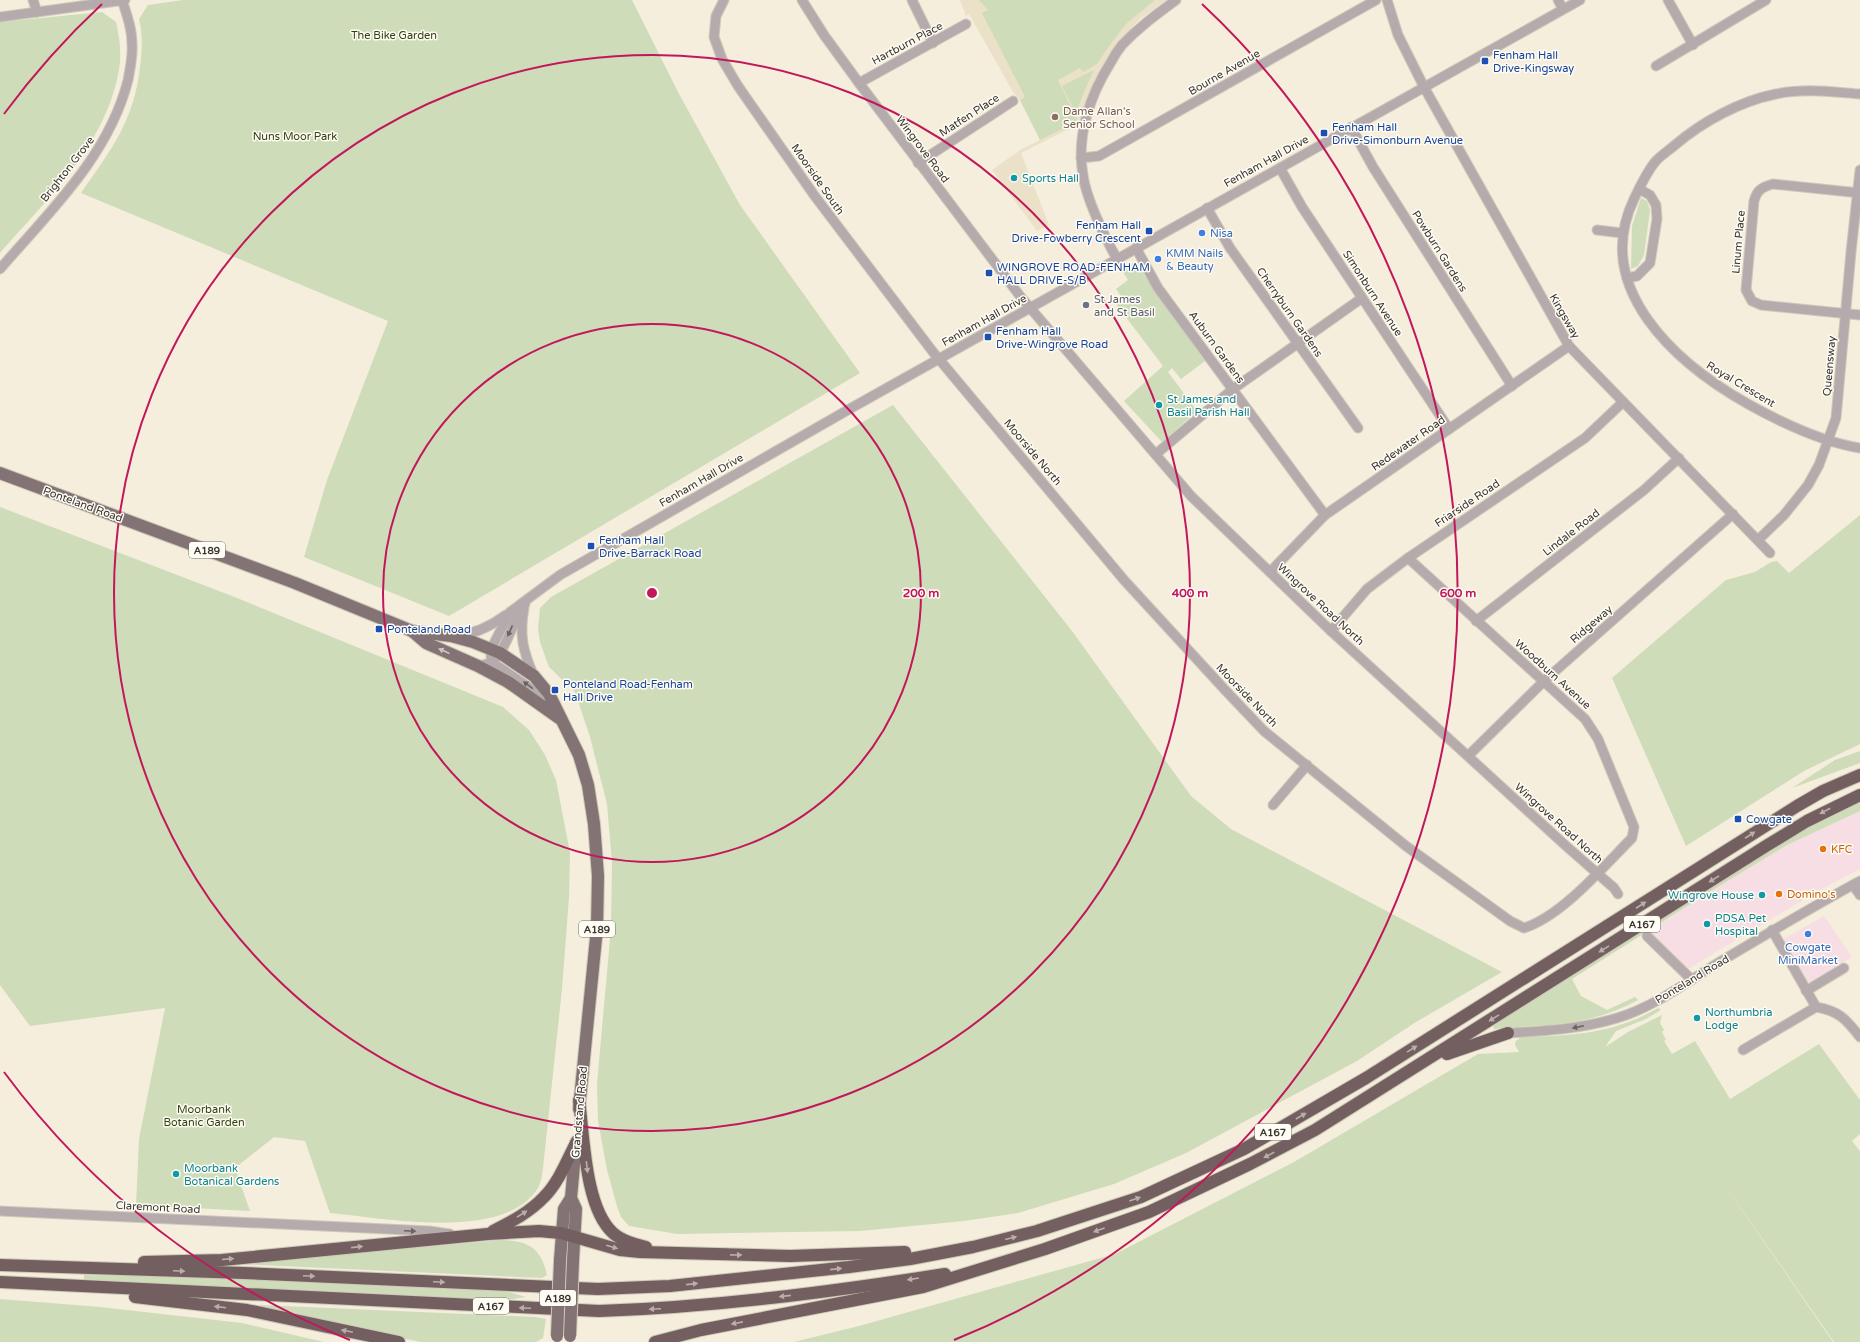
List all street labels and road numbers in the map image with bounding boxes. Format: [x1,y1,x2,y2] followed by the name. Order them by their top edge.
[869,19,945,68] street label: Hartburn Place
[1186,47,1262,98] street label: Bourne Avenue
[937,91,1002,140] street label: Matfen Place
[893,113,952,185] street label: Wingrove Road
[1222,133,1311,190] street label: Fenham Hall Drive
[38,134,97,205] street label: Brighton Grove
[788,141,847,217] street label: Moorside South
[1409,208,1470,294] street label: Powburn Gardens
[1729,210,1748,274] street label: Linum Place
[1340,248,1405,339] street label: Simonburn Avenue
[1254,265,1325,359] street label: Cherryburn Gardens
[940,292,1029,349] street label: Fenham Hall Drive
[1547,292,1583,341] street label: Kingsway
[1186,309,1247,386] street label: Auburn Gardens
[1820,335,1839,397] street label: Queensway
[1704,359,1778,410] street label: Royal Crescent
[1369,413,1448,474] street label: Redewater Road
[1001,417,1064,488] street label: Moorside North
[657,451,746,510] street label: Fenham Hall Drive
[1432,477,1502,530] street label: Friarside Road
[41,484,125,525] street label: Ponteland Road
[1540,506,1602,559] street label: Lindale Road
[189,542,225,558] road number: A189
[1275,561,1367,648] street label: Wingrove Road North
[1568,603,1615,646] street label: Ridgeway
[1512,637,1593,712] street label: Woodburn Avenue
[1213,661,1280,730] street label: Moorside North
[1512,780,1605,866] street label: Wingrove Road North
[1624,916,1660,932] road number: A167
[579,921,615,937] road number: A189
[1653,952,1732,1007] street label: Ponteland Road
[569,1066,590,1158] street label: Grandstand Road
[1255,1124,1291,1140] road number: A167
[115,1199,201,1216] street label: Claremont Road
[540,1290,576,1306] road number: A189
[473,1298,509,1314] road number: A167

